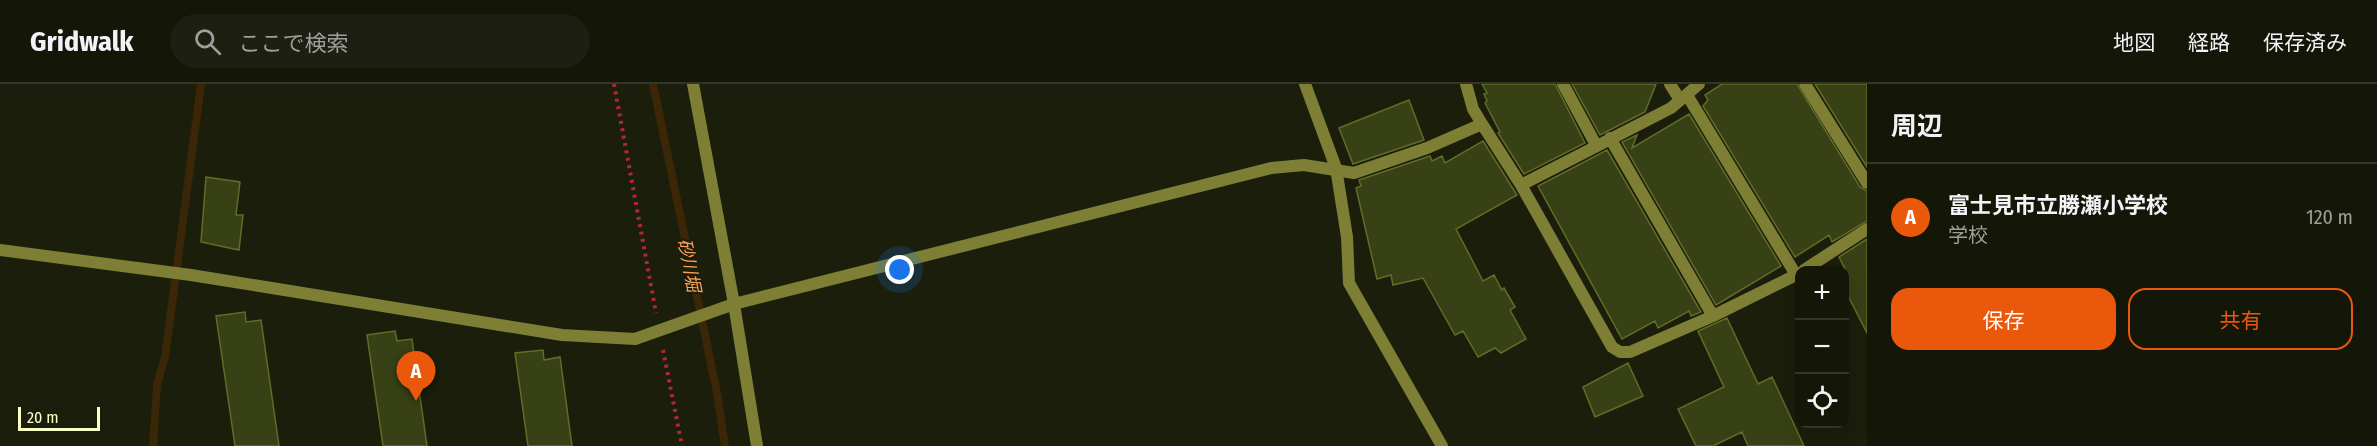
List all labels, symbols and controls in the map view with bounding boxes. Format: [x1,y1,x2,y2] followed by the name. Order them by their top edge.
[170,14,590,68] search box
[30,25,134,58] text: Gridwalk
[191,25,224,58] icon: search
[239,30,349,57] text: ここで検索
[2113,30,2155,56] text: 地図
[2188,30,2230,56] text: 経路
[2263,30,2347,56] text: 保存済み
[1891,111,1943,142] text: 周辺
[1948,192,2168,219] text: 富士見市立勝瀬小学校
[1905,205,1916,229] text: A
[2306,205,2353,229] text: 120 m
[1948,223,1988,247] text: 学校
[673,236,706,297] water label: 砂川堀
[885,255,914,284] your location
[1795,266,1849,428] map controls
[1795,266,1849,320] button: +
[1891,288,2116,350] button: 保存
[2128,288,2353,350] button: 共有
[1795,320,1849,374] button: −
[396,352,436,401] pin: A
[1795,374,1849,428] button: locate
[18,404,100,432] scale bar
[27,408,58,427] text: 20 m

